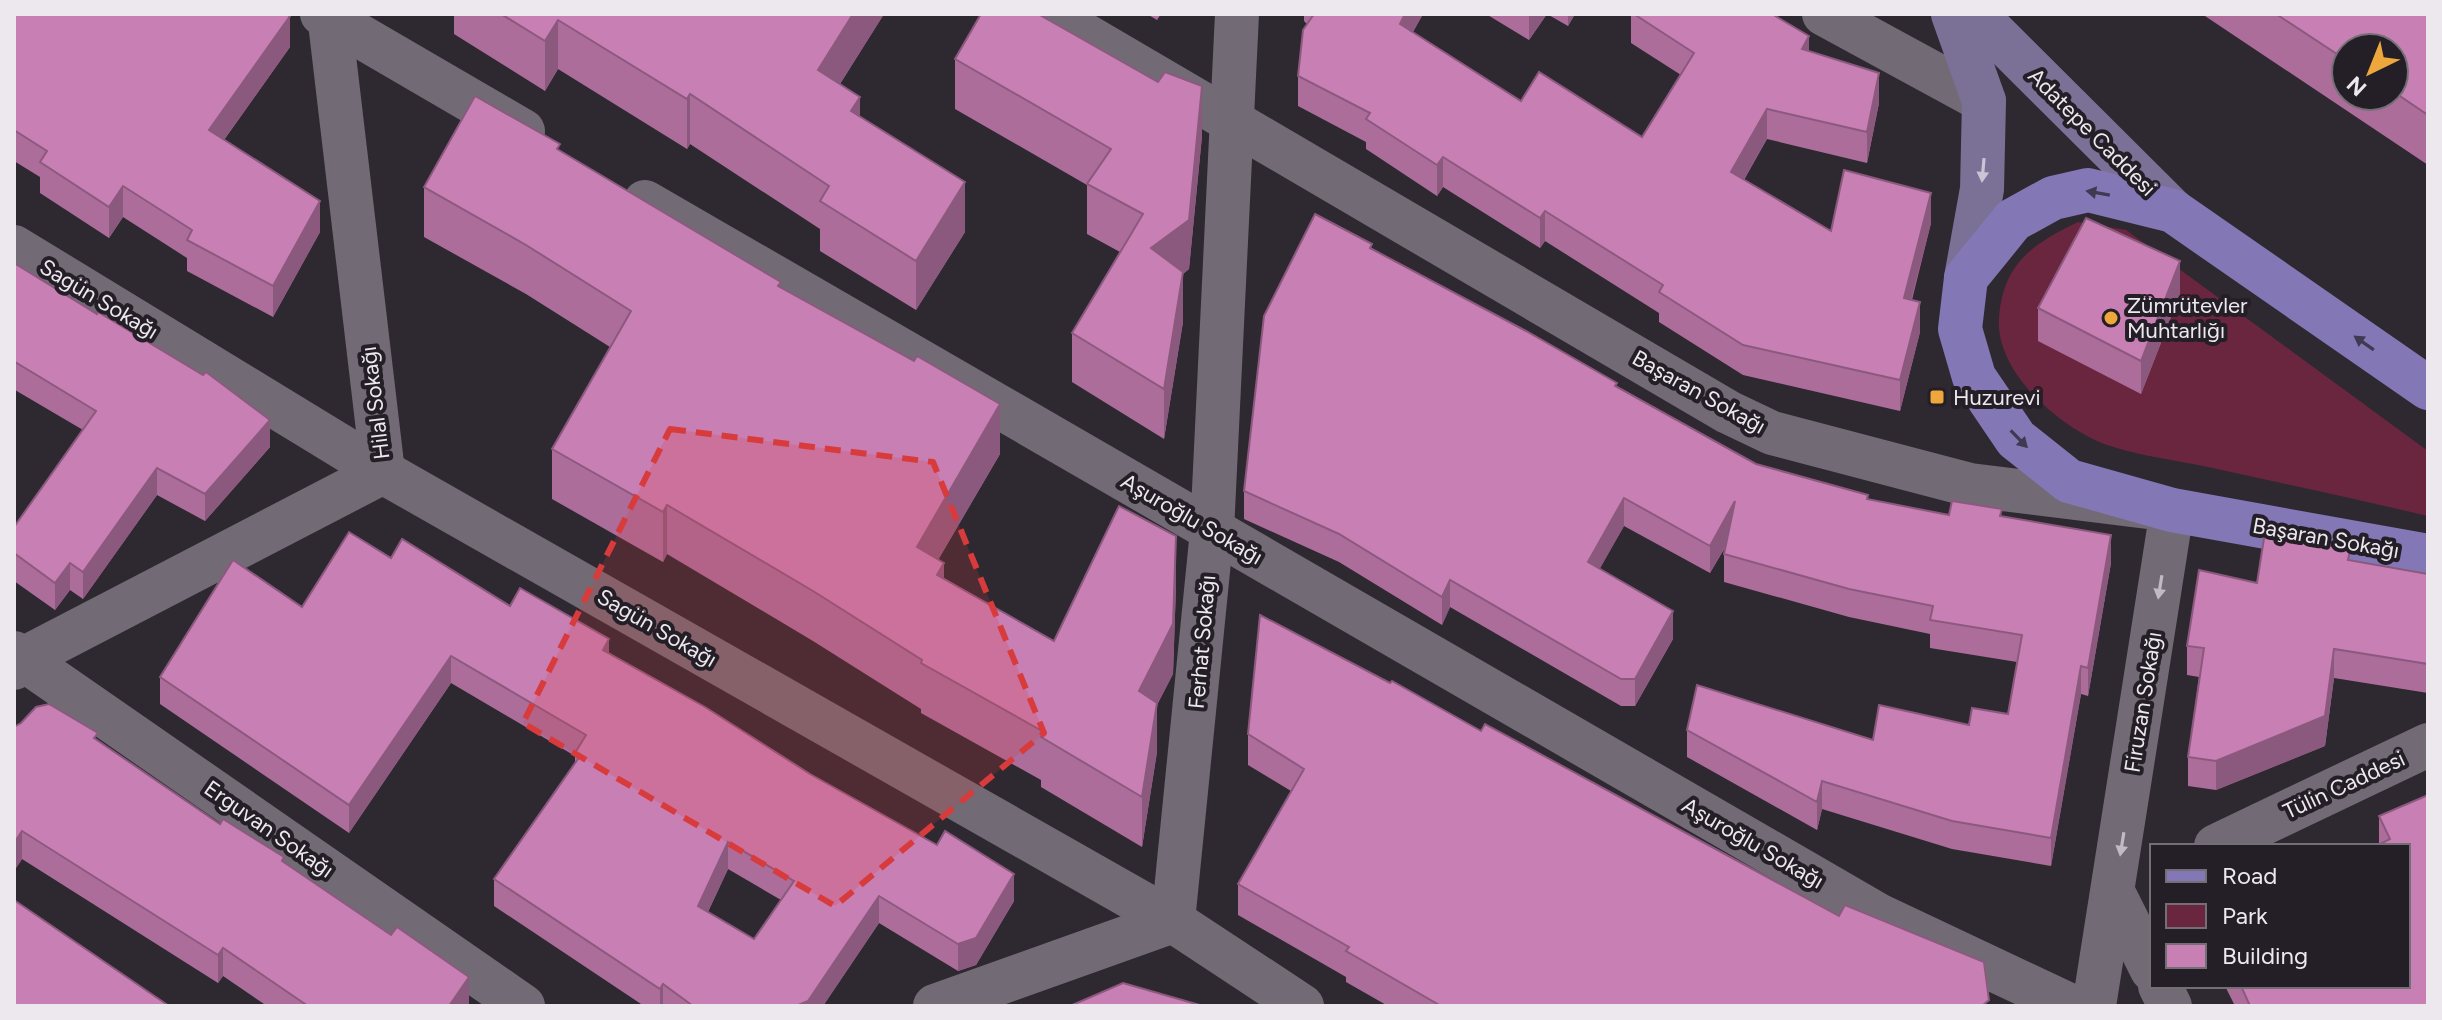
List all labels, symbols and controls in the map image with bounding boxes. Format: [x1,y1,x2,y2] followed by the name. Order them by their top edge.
[2330,32,2410,112] north arrow
[2022,62,2162,202] street label: Adatepe Caddesi
[2341,71,2372,102] text: N
[1976,158,1989,183] one-way arrow
[2085,186,2110,199] one-way arrow
[35,253,163,345] street label: Sagün Sokağı
[2127,292,2248,344] place label: Zümrütevler Muhtarlığı
[2102,309,2120,327] marker: Zümrütevler Muhtarlığı
[2354,336,2375,351] one-way arrow
[1628,344,1770,440] street label: Başaran Sokağı
[355,345,395,461] street label: Hilal Sokağı
[1953,384,2041,411] place label: Huzurevi
[1928,388,1946,406] marker: Huzurevi
[2009,429,2028,448] one-way arrow
[1116,468,1268,570] street label: Aşuroğlu Sokağı
[2251,512,2401,564] street label: Başaran Sokağı
[1183,574,1221,710] street label: Ferhat Sokağı
[2153,575,2166,600] one-way arrow
[592,583,722,673] street label: Sagün Sokağı
[2119,630,2167,774] street label: Firuzan Sokağı
[2279,745,2409,825] street label: Tülin Caddesi
[199,774,339,884] street label: Erguvan Sokağı
[1677,792,1829,894] street label: Aşuroğlu Sokağı
[2115,832,2127,857] one-way arrow
[2150,844,2410,988] legend
[2222,861,2277,890] text: Road
[2222,901,2268,930] text: Park
[2222,941,2308,970] text: Building

